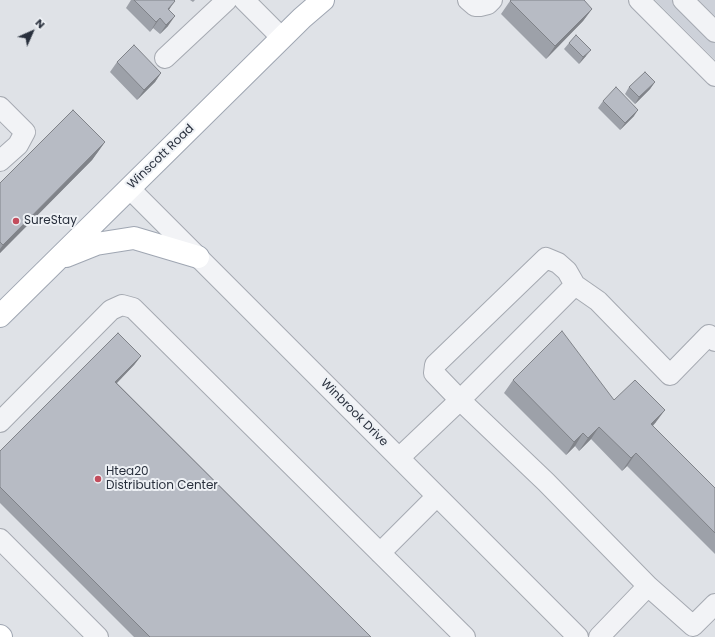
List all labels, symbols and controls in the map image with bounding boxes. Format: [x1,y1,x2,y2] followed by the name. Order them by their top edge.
[12,12,52,52] north arrow
[32,15,49,32] text: N
[125,122,197,192] street label: Winscott Road
[24,214,77,228] place label: SureStay
[11,216,21,226] marker: SureStay
[317,376,391,450] street label: Winbrook Drive
[106,465,218,493] place label: Htea20 Distribution Center
[93,474,103,484] marker: Htea20 Distribution Center

